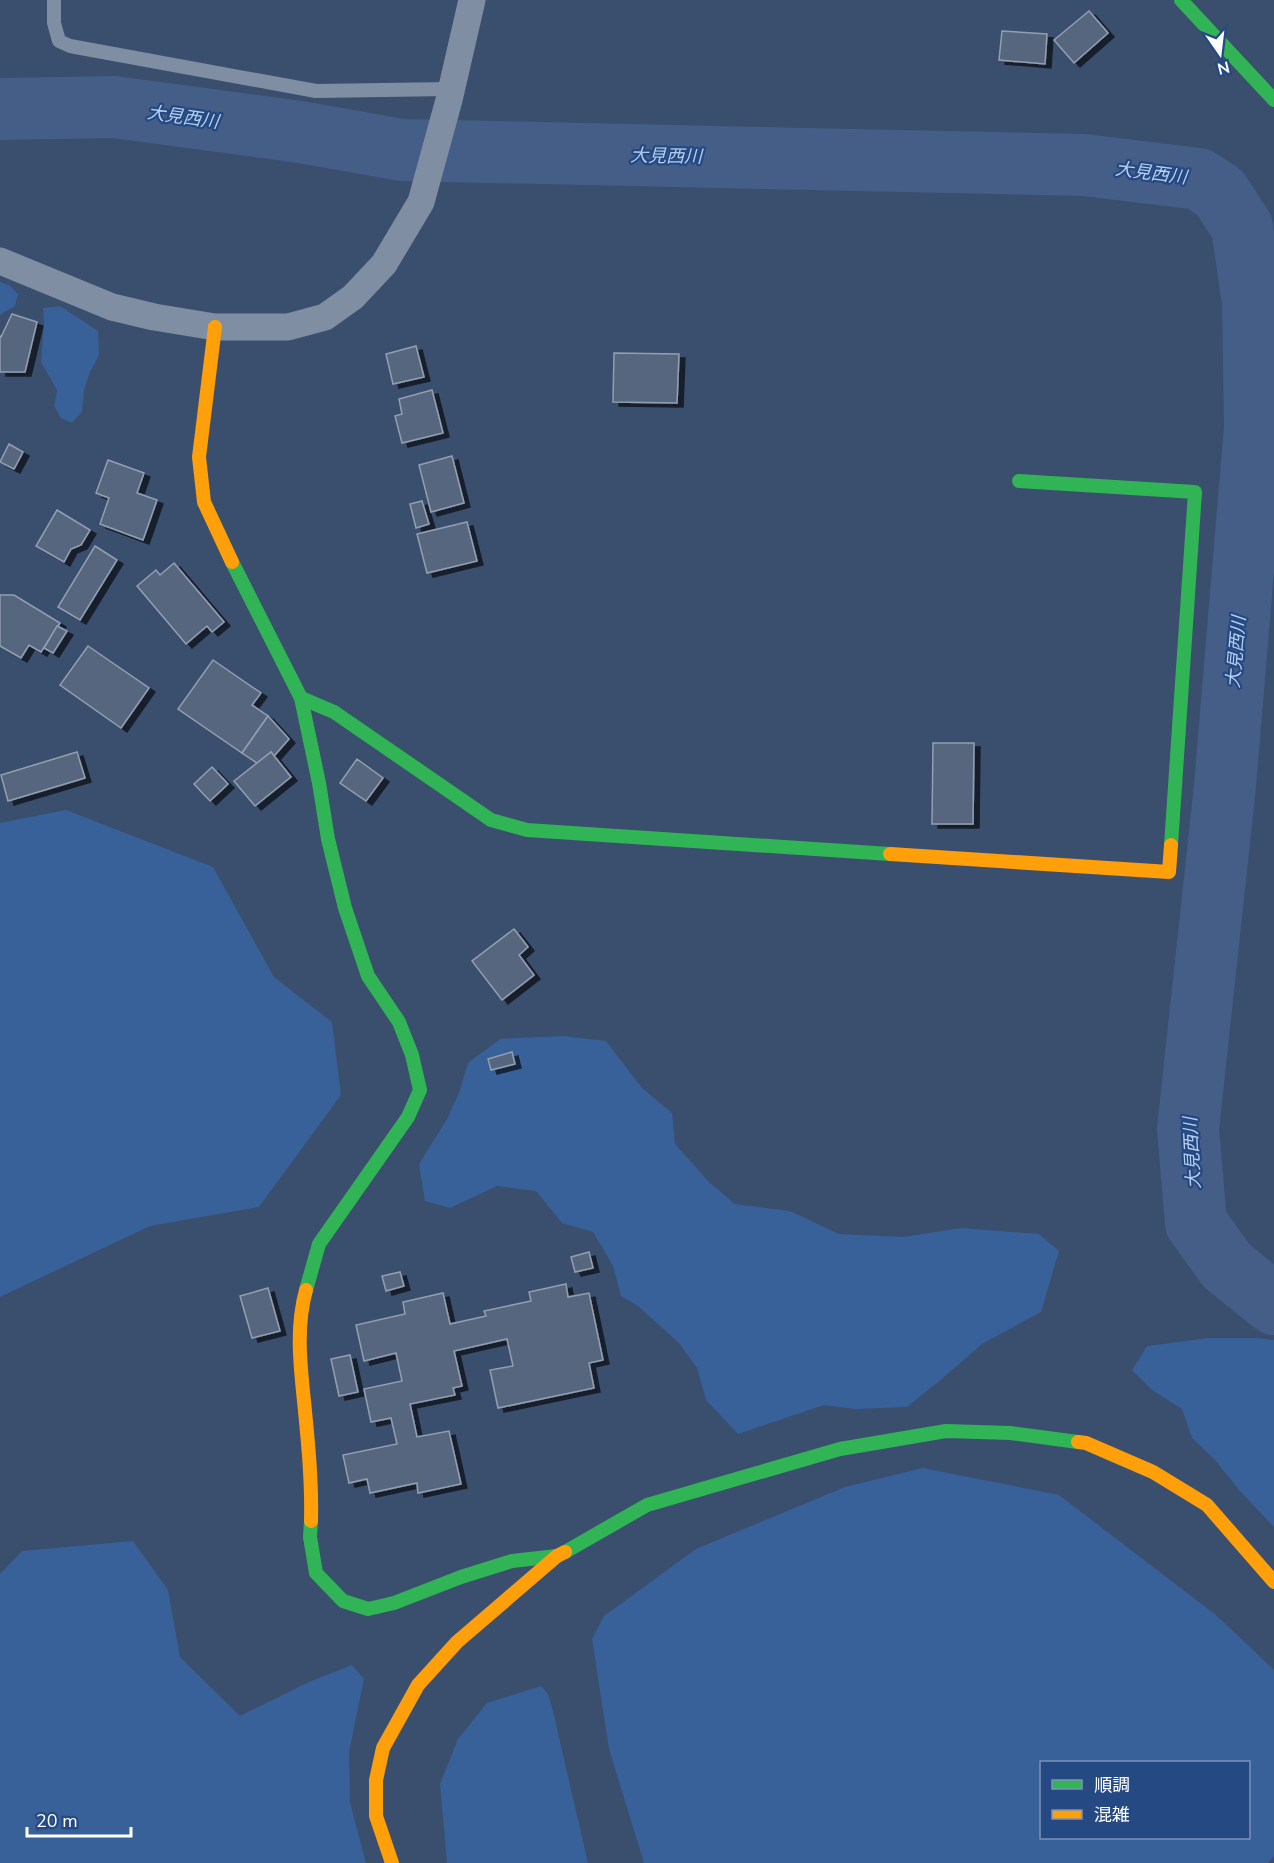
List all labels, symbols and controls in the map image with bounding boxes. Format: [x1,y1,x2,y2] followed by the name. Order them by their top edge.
[1190,24,1250,84] north arrow
[1215,55,1232,80] text: N
[146,100,222,134] water label: 大見西川
[630,143,704,169] water label: 大見西川
[1114,157,1190,190] water label: 大見西川
[1221,613,1251,689] water label: 大見西川
[1178,1114,1206,1190] water label: 大見西川
[1040,1761,1250,1839] legend
[1094,1773,1130,1797] text: 順調
[27,1800,130,1838] scale bar
[1094,1803,1130,1827] text: 混雑
[36,1809,78,1833] text: 20 m

